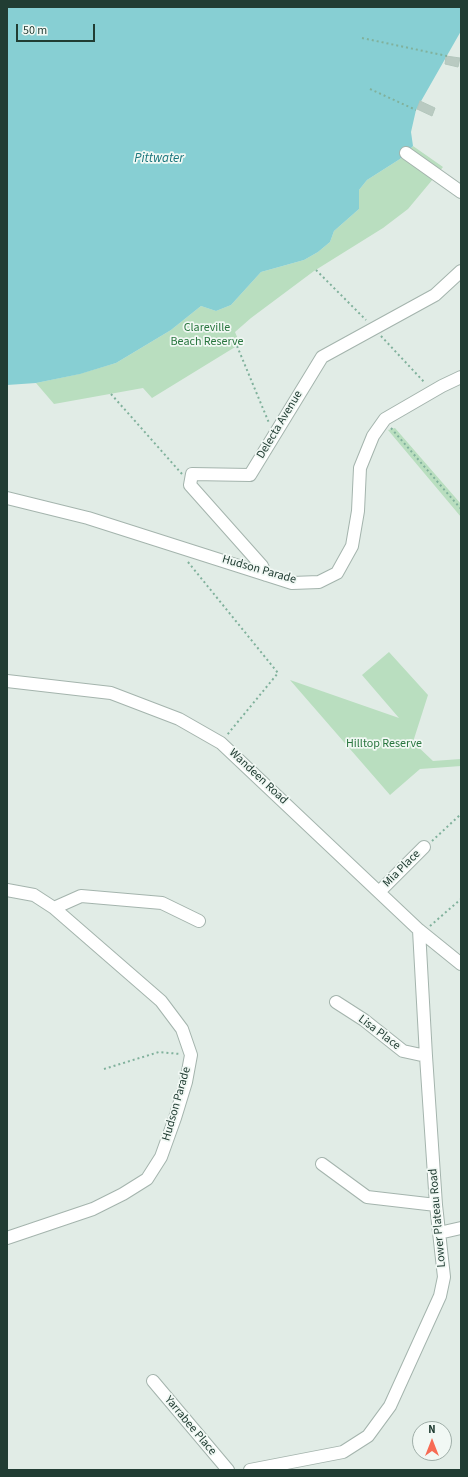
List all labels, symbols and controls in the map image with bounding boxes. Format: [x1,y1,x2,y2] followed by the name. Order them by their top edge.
[18,16,97,42] scale bar
[23,22,47,39] text: 50 m
[134,151,184,167] water label: Pittwater
[171,321,243,349] park label: Clareville Beach Reserve
[254,388,306,462] street label: Delecta Avenue
[220,553,298,587] street label: Hudson Parade
[346,737,422,751] park label: Hilltop Reserve
[226,746,290,808] street label: Wandeen Road
[380,847,424,891] street label: Mia Place
[355,1012,403,1054] street label: Lisa Place
[160,1065,194,1143] street label: Hudson Parade
[426,1168,450,1268] street label: Lower Plateau Road
[161,1393,219,1459] street label: Yarrabee Place
[412,1421,452,1461] north arrow
[428,1422,436,1437] text: N

